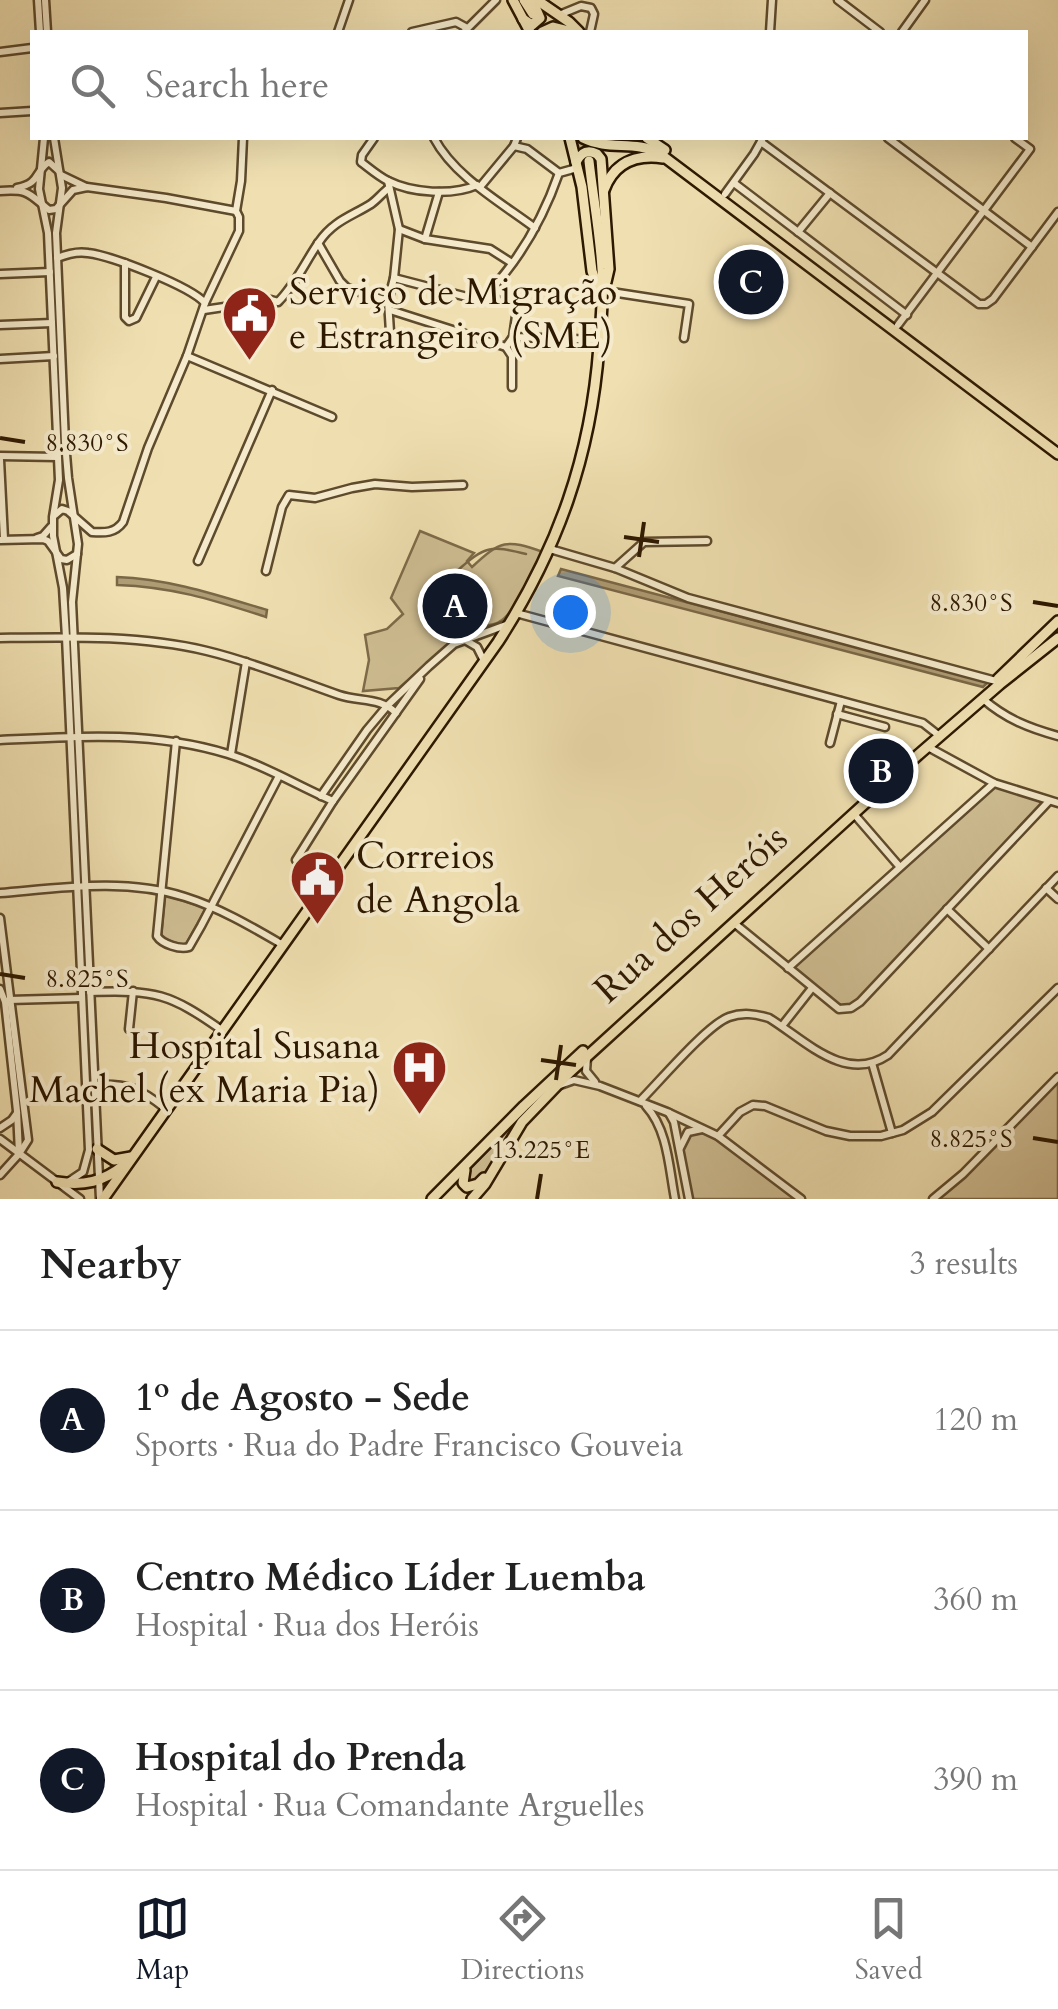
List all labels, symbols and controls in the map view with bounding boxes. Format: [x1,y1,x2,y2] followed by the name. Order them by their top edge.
[30,30,1028,140] search box
[65,58,120,113] icon: search
[145,59,329,111] text: Search here
[718,244,784,320] pin: C
[289,266,617,362] place label: Serviço de Migração e Estrangeiro (SME)
[220,284,280,363] public building icon: Serviço de Migração e Estrangeiro (SME)
[46,426,128,460] text: 8.830°S
[422,568,488,644] pin: A
[930,586,1012,620] text: 8.830°S
[545,587,596,638] your location
[848,734,914,808] pin: B
[583,813,799,1015] street label: Rua dos Heróis
[356,830,520,926] place label: Correios de Angola
[287,848,347,927] public building icon: Correios de Angola
[46,962,128,996] text: 8.825°S
[29,1020,380,1116] place label: Hospital Susana Machel (ex Maria Pia)
[389,1038,449,1117] hospital icon: Hospital Susana Machel (ex Maria Pia)
[930,1122,1012,1156] text: 8.825°S
[492,1133,590,1167] text: 13.225°E
[40,1236,182,1293] text: Nearby
[910,1242,1018,1286] text: 3 results
[135,1372,470,1424] text: 1º de Agosto - Sede
[60,1398,85,1442] text: A
[933,1398,1018,1442] text: 120 m
[135,1424,683,1468] text: Sports · Rua do Padre Francisco Gouveia
[135,1552,646,1604] text: Centro Médico Líder Luemba
[61,1578,84,1622] text: B
[933,1578,1018,1622] text: 360 m
[135,1604,479,1648] text: Hospital · Rua dos Heróis
[135,1732,466,1784] text: Hospital do Prenda
[60,1758,85,1802] text: C
[933,1758,1018,1802] text: 390 m
[135,1784,644,1828] text: Hospital · Rua Comandante Arguelles
[135,1891,190,1989] tab: Map
[461,1891,584,1989] tab: Directions
[855,1891,923,1989] tab: Saved

